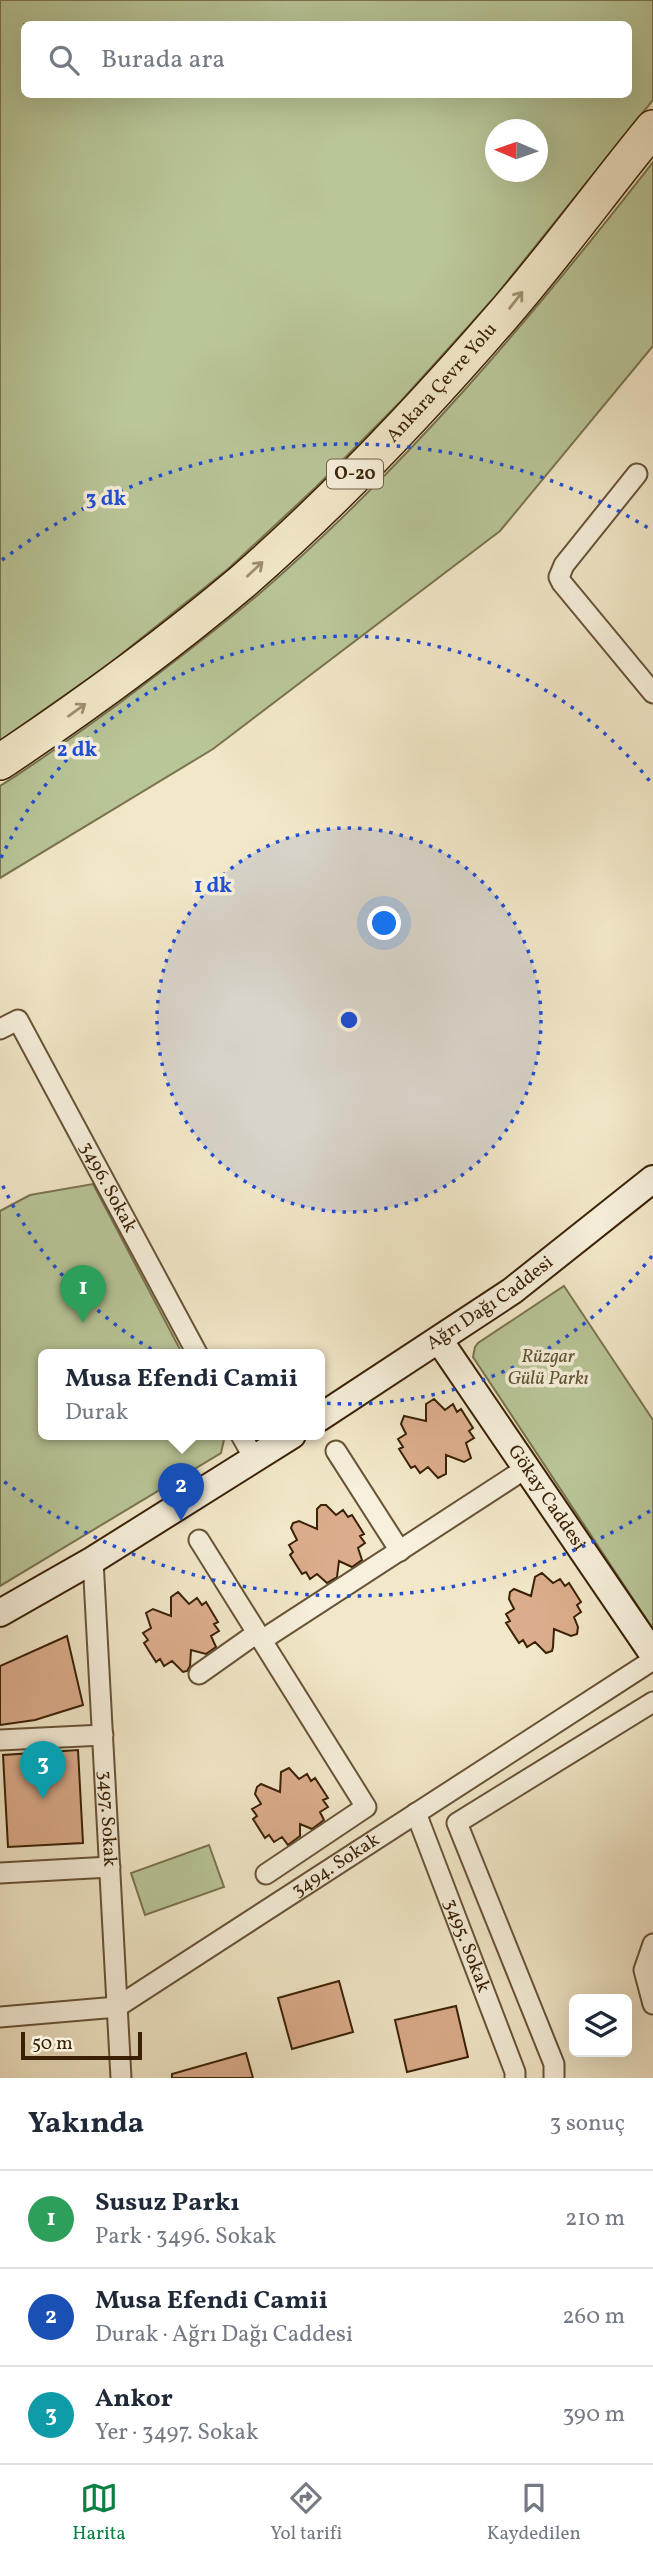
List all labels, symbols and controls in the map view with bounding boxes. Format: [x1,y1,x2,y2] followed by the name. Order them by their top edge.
[21,21,632,98] search box
[45,41,83,79] icon: search
[101,42,225,78] text: Burada ara
[485,119,548,182] north arrow
[508,291,523,310] one-way arrow
[381,317,503,449] street label: Ankara Çevre Yolu
[327,460,383,488] road number: O-20
[86,485,126,514] text: 3 dk
[246,561,264,577] one-way arrow
[67,703,86,717] one-way arrow
[57,736,98,765] text: 2 dk
[194,872,232,901] text: 1 dk
[367,906,401,940] your location
[337,1008,361,1032] centre of rings
[73,1137,143,1237] street label: 3496. Sokak
[422,1250,559,1357] street label: Ağrı Dağı Caddesi
[60,1265,106,1323] pin: 1
[508,1344,589,1392] park label: Rüzgar Gülü Parkı
[38,1349,325,1440] popup
[65,1361,298,1397] text: Musa Efendi Camii
[65,1397,128,1429] text: Durak
[501,1440,592,1556] street label: Gökay Caddesi
[158,1463,204,1521] pin: 2
[20,1741,66,1799] pin: 3
[91,1770,123,1868] street label: 3497. Sokak
[287,1827,385,1904] street label: 3494. Sokak
[437,1895,496,1996] street label: 3495. Sokak
[569,1994,632,2057] map controls
[569,1994,632,2057] button: layers
[21,2029,142,2061] scale bar
[32,2031,73,2057] text: 50 m
[28,2103,144,2145] text: Yakında
[550,2108,625,2140] text: 3 sonuç
[95,2185,240,2221] text: Susuz Parkı
[46,2203,56,2235] text: 1
[565,2203,625,2235] text: 210 m
[95,2221,276,2253] text: Park · 3496. Sokak
[95,2283,328,2319] text: Musa Efendi Camii
[45,2301,57,2333] text: 2
[562,2301,625,2333] text: 260 m
[95,2319,353,2351] text: Durak · Ağrı Dağı Caddesi
[95,2381,173,2417] text: Ankor
[45,2399,57,2431] text: 3
[562,2399,625,2431] text: 390 m
[95,2417,259,2449] text: Yer · 3497. Sokak
[72,2479,126,2547] tab: Harita
[270,2479,342,2547] tab: Yol tarifi
[487,2479,581,2547] tab: Kaydedilen

